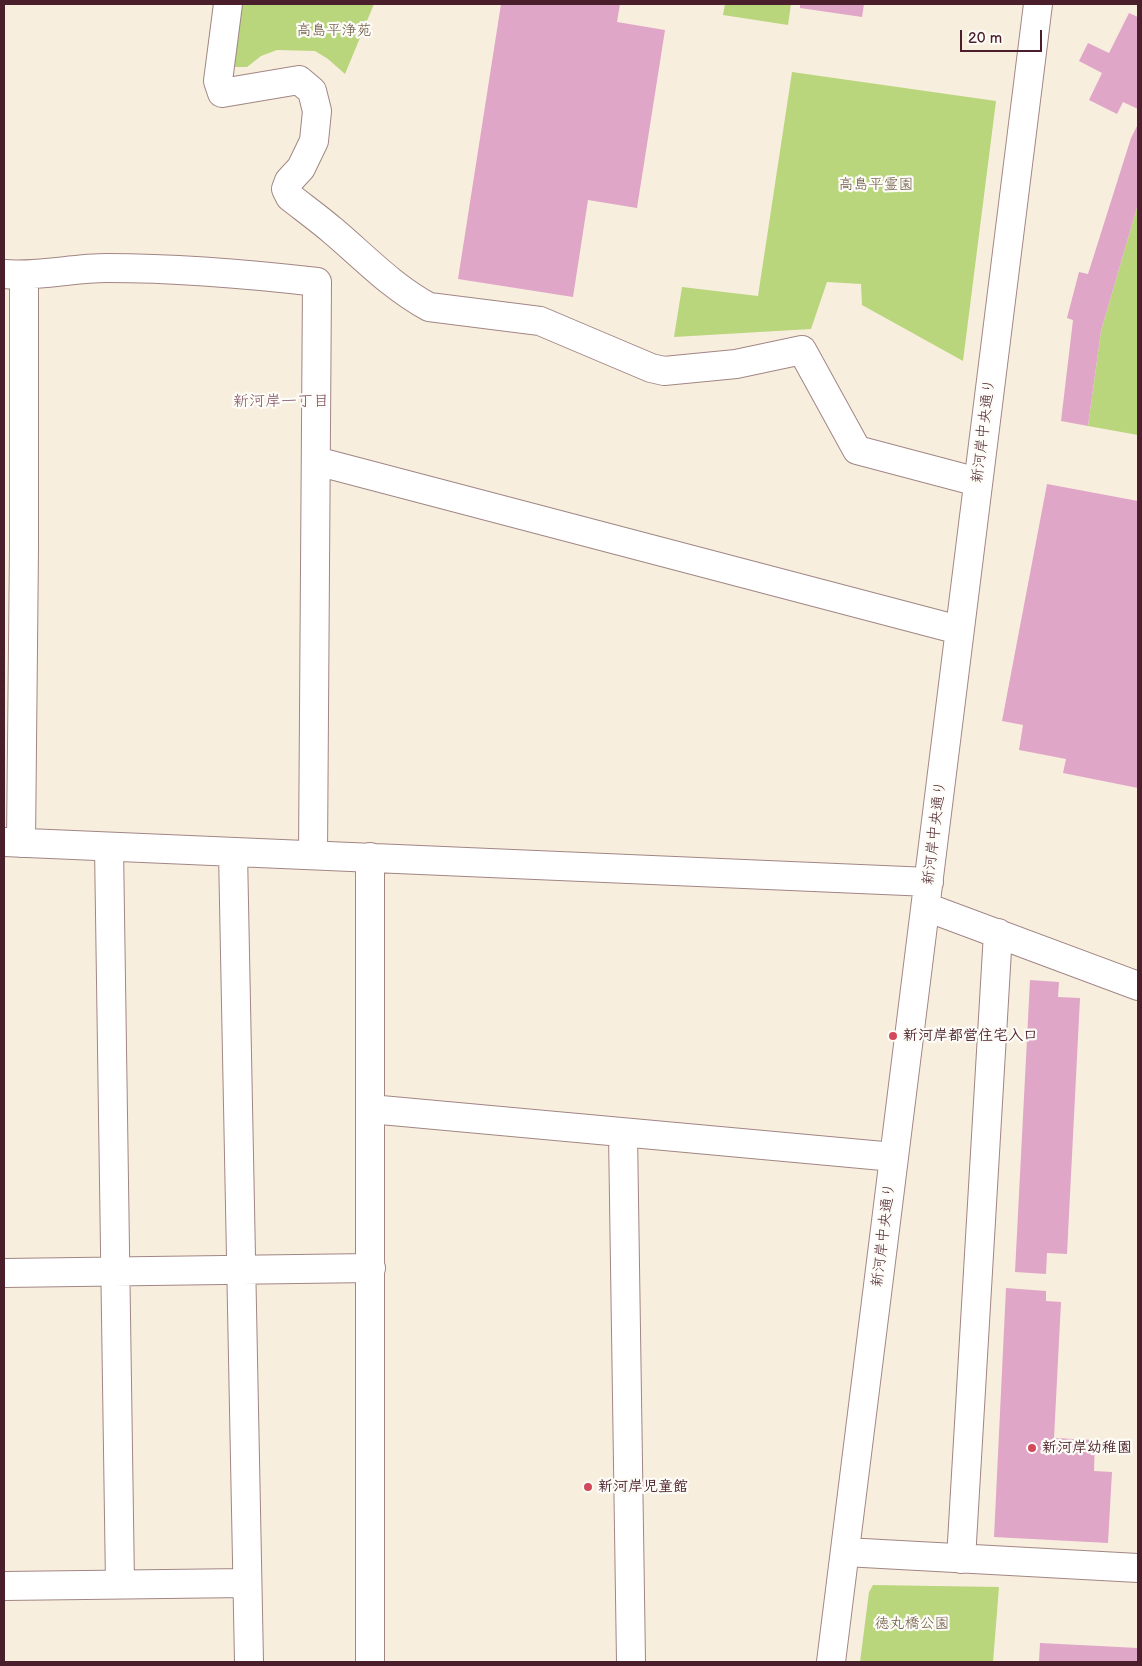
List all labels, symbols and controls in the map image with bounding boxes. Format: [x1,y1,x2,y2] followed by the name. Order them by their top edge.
[962,20,1044,52] scale bar
[297,22,371,40] park label: 高島平浄苑
[968,29,1002,48] text: 20 m
[839,176,913,194] park label: 高島平霊園
[969,378,999,484] street label: 新河岸中央通り
[233,392,329,412] district label: 新河岸一丁目
[920,780,950,886] street label: 新河岸中央通り
[903,1027,1038,1045] place label: 新河岸都営住宅入口
[887,1030,899,1042] marker: 新河岸都営住宅入口
[869,1182,899,1288] street label: 新河岸中央通り
[1042,1439,1132,1457] place label: 新河岸幼稚園
[1026,1442,1038,1454] marker: 新河岸幼稚園
[598,1478,688,1496] place label: 新河岸児童館
[582,1481,594,1493] marker: 新河岸児童館
[875,1615,949,1633] park label: 徳丸橋公園

